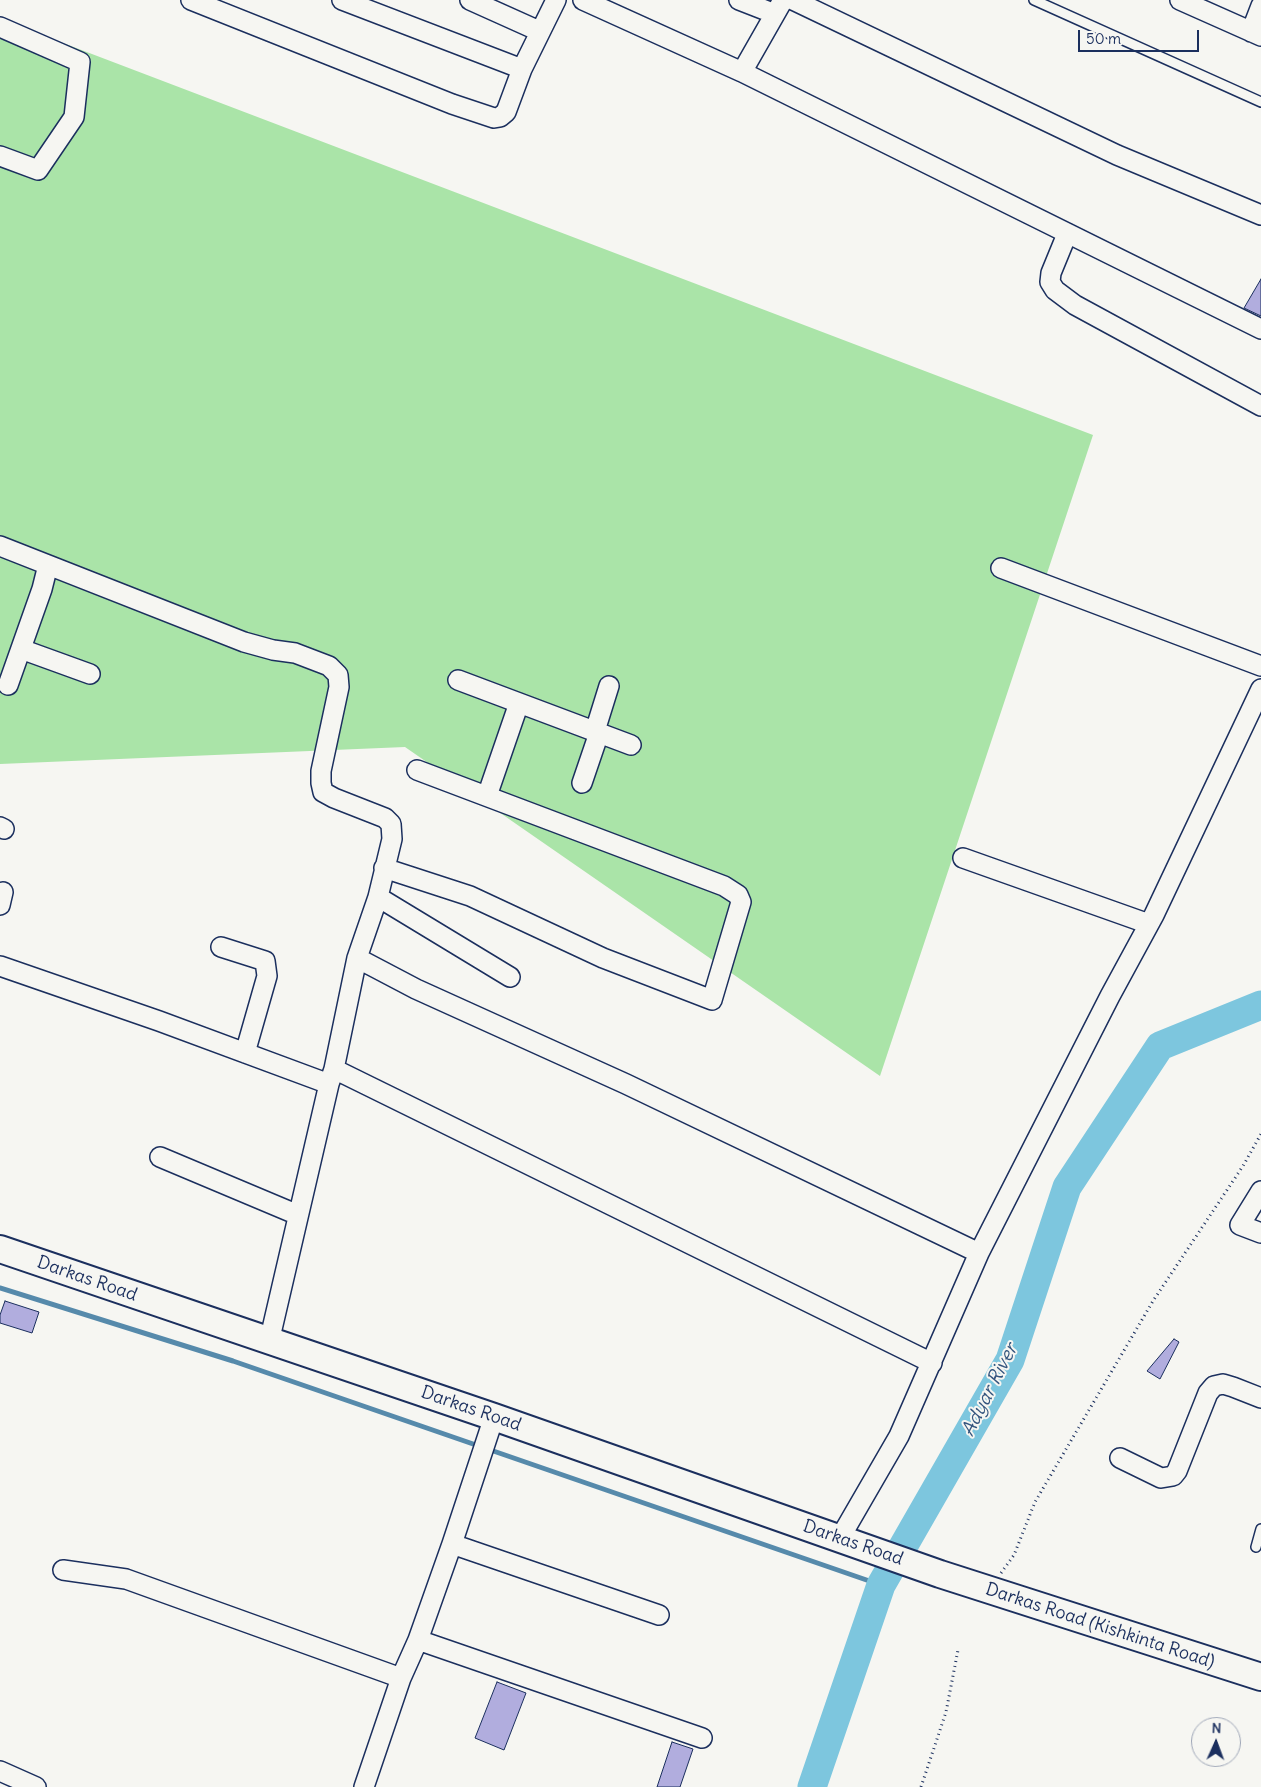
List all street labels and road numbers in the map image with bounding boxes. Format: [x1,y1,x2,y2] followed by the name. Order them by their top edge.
[34,1252,140,1306] street label: Darkas Road
[418,1382,524,1436] street label: Darkas Road
[800,1516,906,1570] street label: Darkas Road
[983,1579,1217,1673] street label: Darkas Road (Kishkinta Road)

